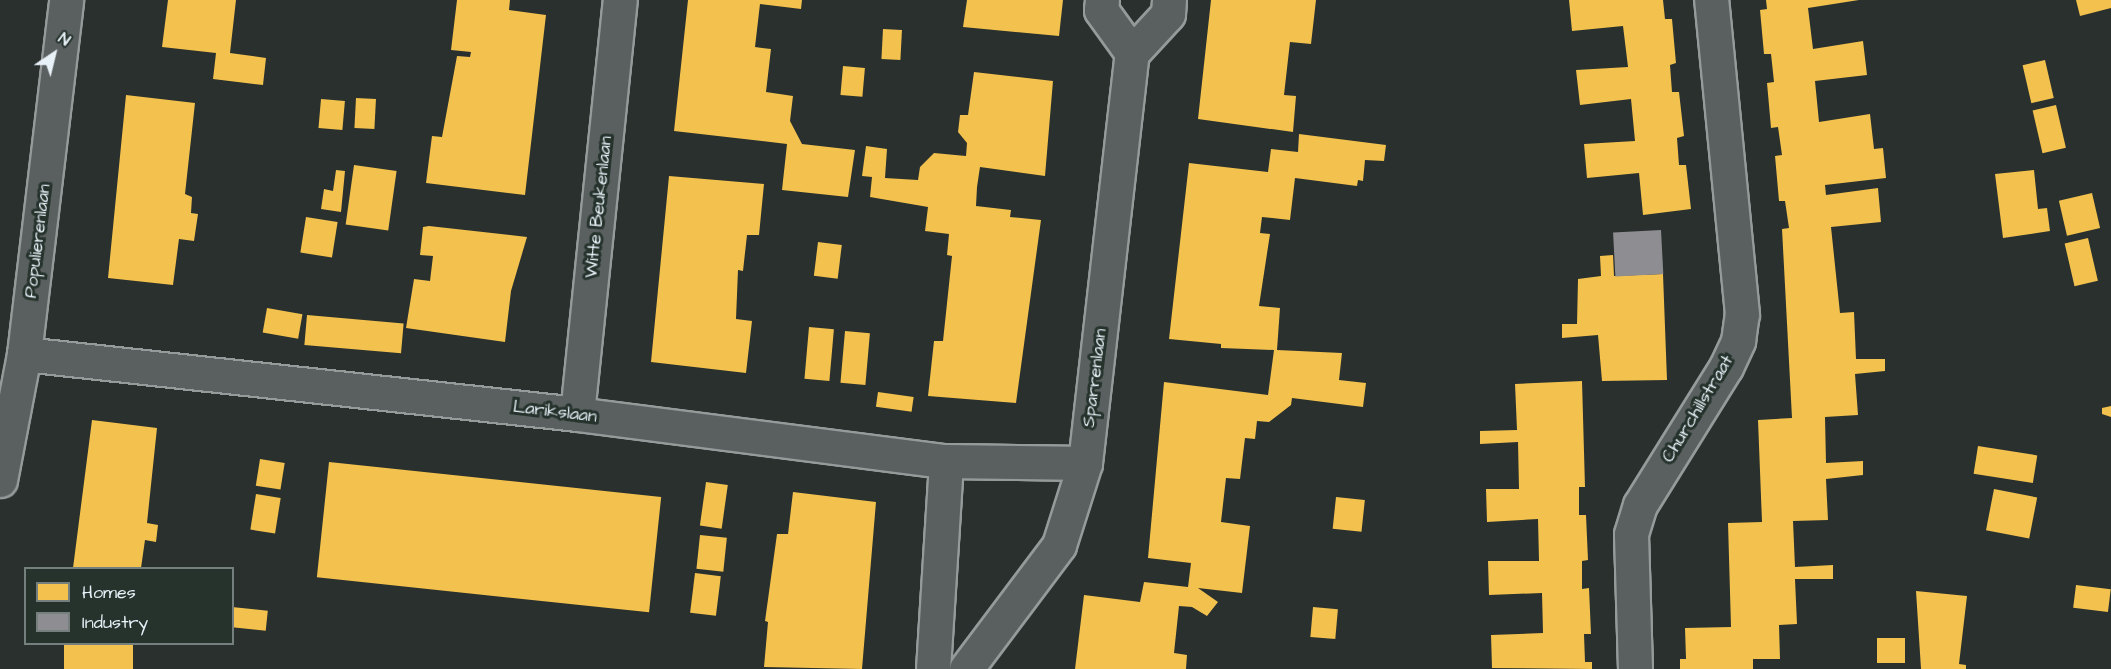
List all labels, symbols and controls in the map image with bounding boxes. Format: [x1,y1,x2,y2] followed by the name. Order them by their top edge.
[24,24,84,84] north arrow
[54,27,75,51] text: N
[581,135,617,279] street label: Witte Beukenlaan
[20,183,56,299] street label: Populierenlaan
[1078,327,1112,429] street label: Sparrenlaan
[1658,351,1738,467] street label: Churchillstraat
[512,396,598,428] street label: Larikslaan
[24,567,234,645] legend
[82,580,136,605] text: Homes
[82,610,148,635] text: Industry

